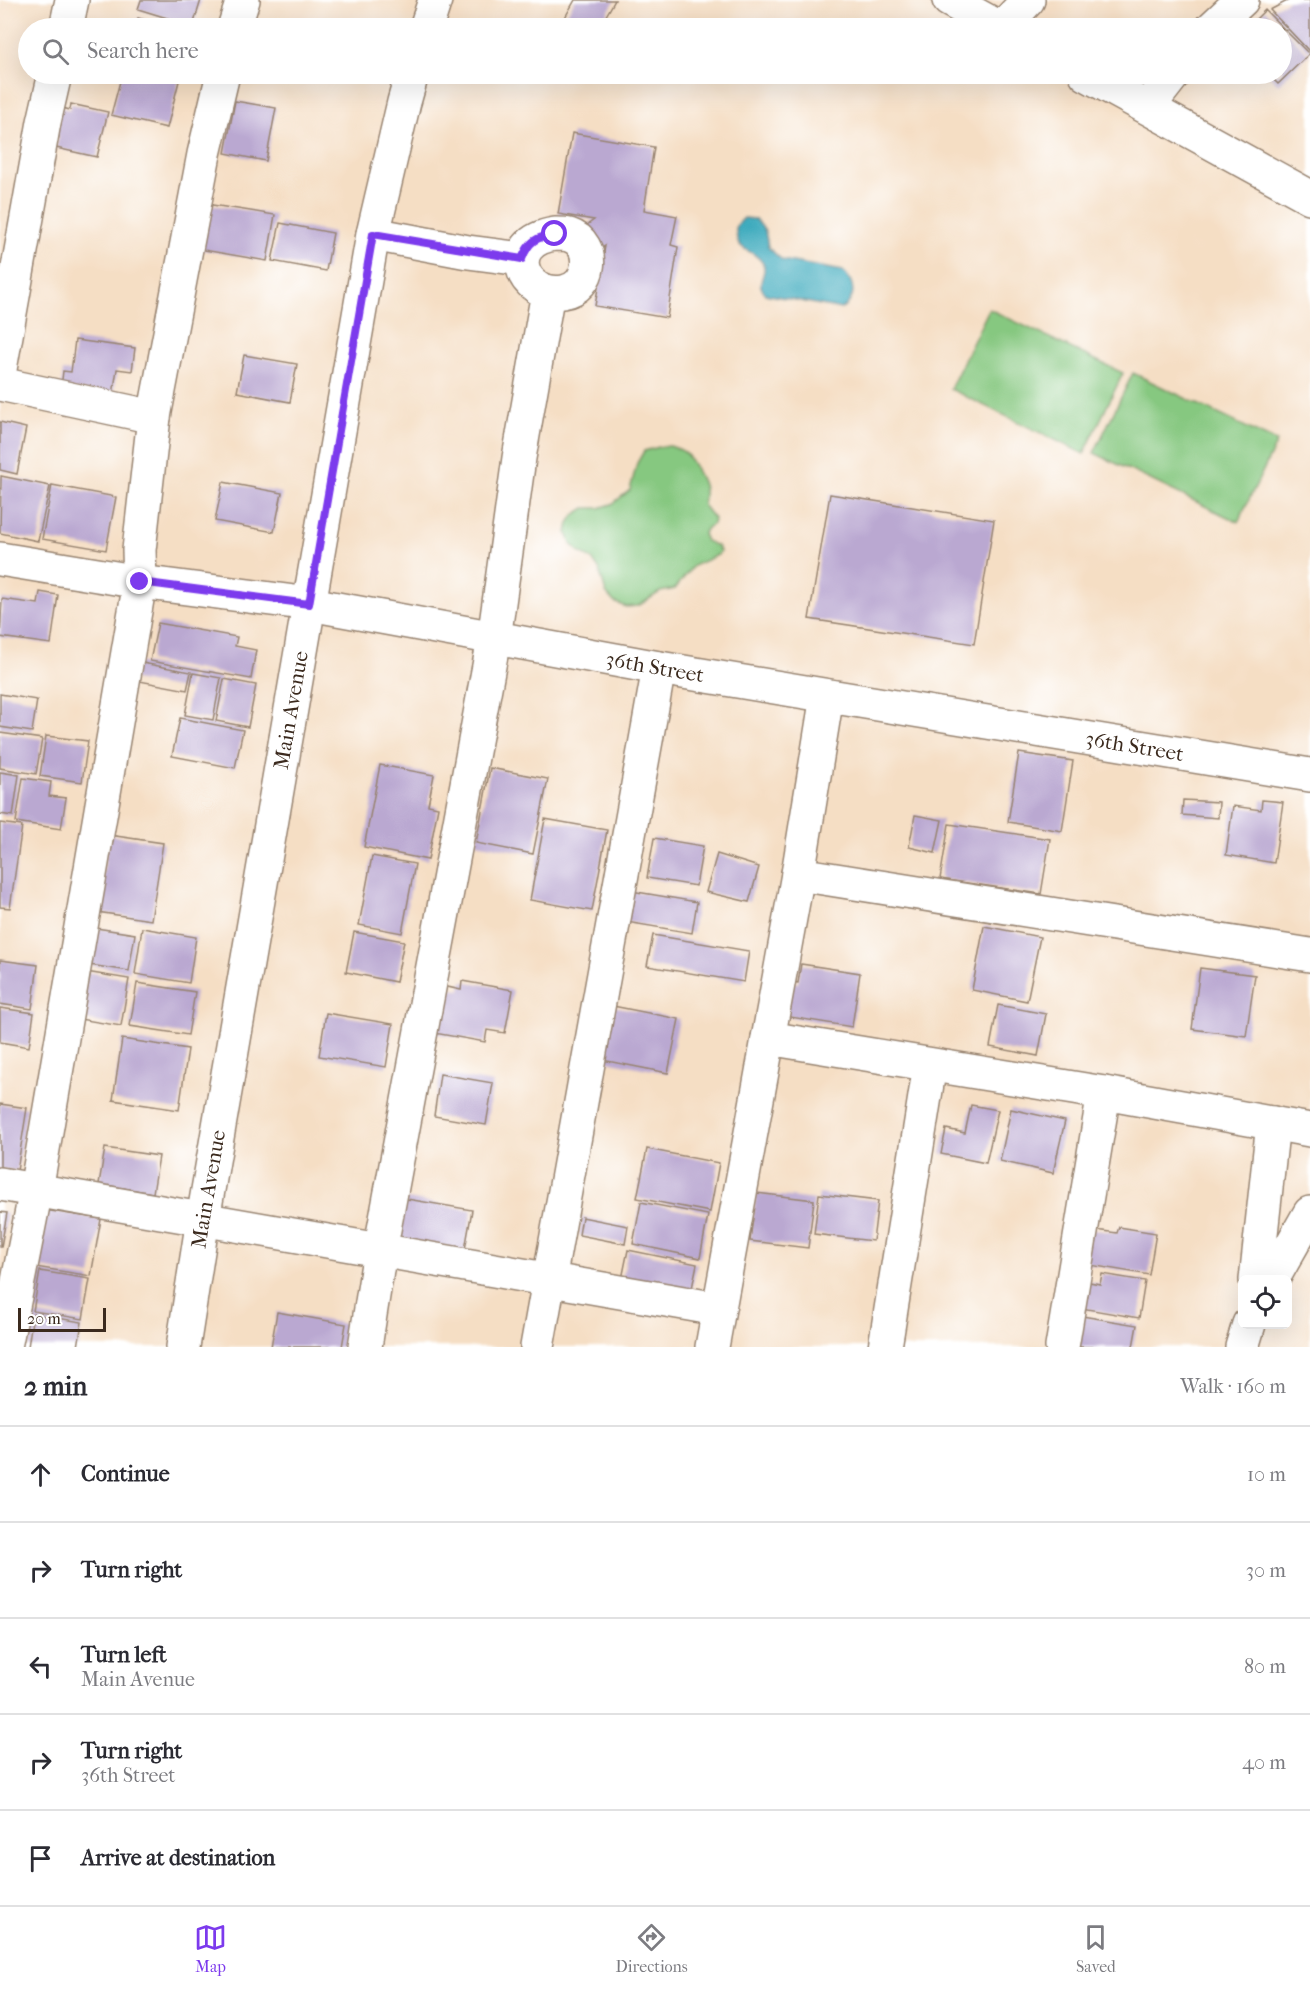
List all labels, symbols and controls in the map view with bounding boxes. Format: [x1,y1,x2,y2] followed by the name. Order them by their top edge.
[18,18,1292,84] search box
[39,35,72,68] icon: search
[87,38,199,64] text: Search here
[541,220,567,246] route start
[126,568,152,594] route end
[604,647,706,687] street label: 36th Street
[269,649,313,771] street label: Main Avenue
[1084,726,1186,766] street label: 36th Street
[187,1128,230,1250] street label: Main Avenue
[1238,1275,1292,1329] map controls
[1238,1275,1292,1329] button: locate
[18,1305,106,1332] scale bar
[27,1309,61,1328] text: 20 m
[24,1371,87,1402] text: 2 min
[1180,1375,1286,1398] text: Walk · 160 m
[24,1458,57,1491] icon: ahead
[81,1461,170,1487] text: Continue
[1247,1463,1286,1486] text: 10 m
[24,1554,57,1587] icon: right
[81,1557,182,1583] text: Turn right
[1246,1559,1286,1582] text: 30 m
[81,1642,167,1668] text: Turn left
[24,1650,57,1683] icon: left
[1244,1655,1286,1678] text: 80 m
[81,1668,195,1691] text: Main Avenue
[81,1738,182,1764] text: Turn right
[24,1746,57,1779] icon: right
[1242,1751,1286,1774] text: 40 m
[81,1764,175,1787] text: 36th Street
[24,1842,57,1875] icon: arrive
[81,1845,275,1871] text: Arrive at destination
[194,1921,227,1976] tab: Map
[616,1921,688,1976] tab: Directions
[1076,1921,1116,1976] tab: Saved

